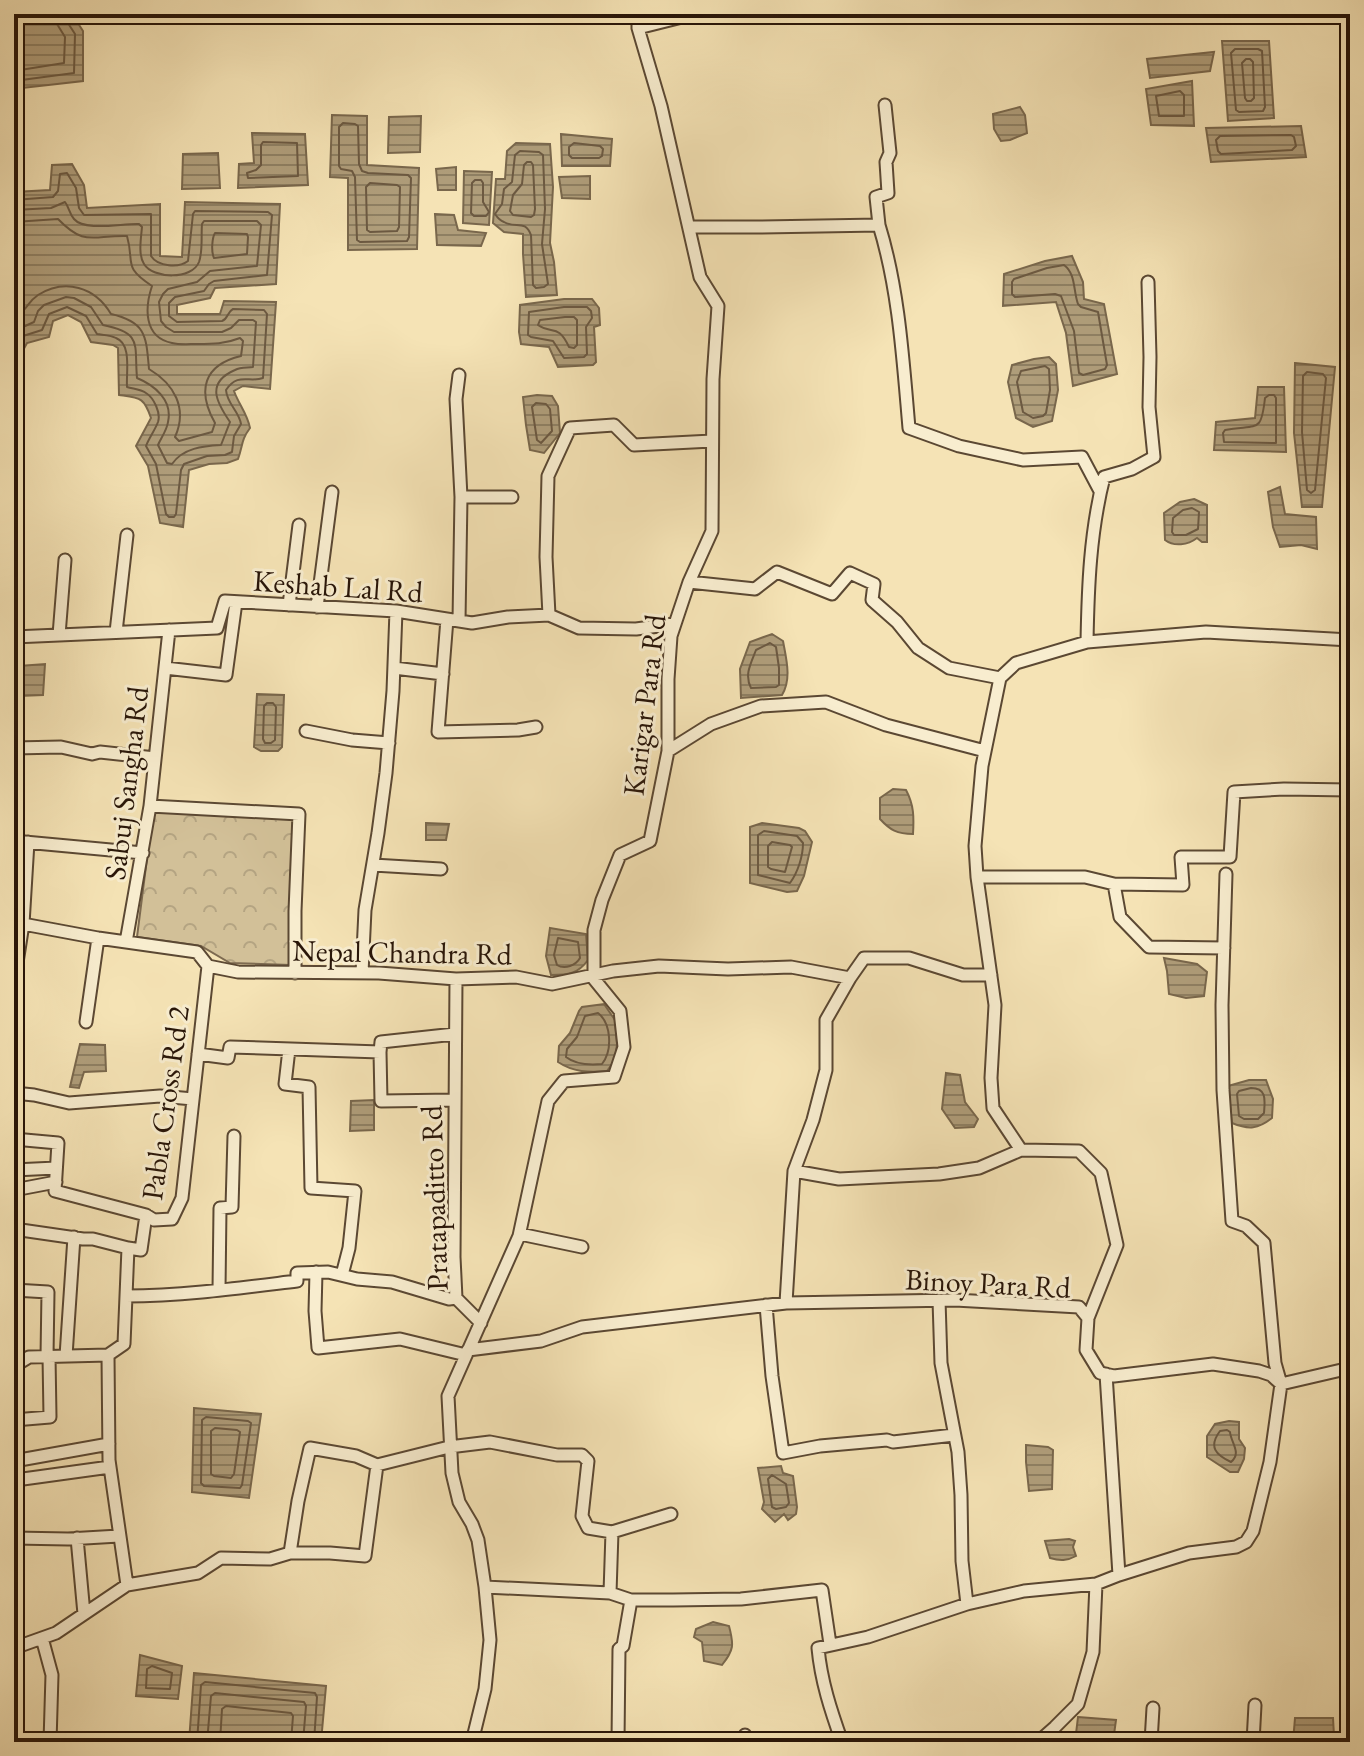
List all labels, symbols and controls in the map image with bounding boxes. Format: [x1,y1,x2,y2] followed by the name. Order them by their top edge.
[252,561,425,611] street label: Keshab Lal Rd
[614,611,675,798] street label: Karigar Para Rd
[95,683,157,882] street label: Sabuj Sangha Rd
[292,931,513,973] street label: Nepal Chandra Rd
[132,1003,198,1203] street label: Pabla Cross Rd 2
[411,1104,457,1291] street label: Pratapaditto Rd
[904,1259,1073,1307] street label: Binoy Para Rd

